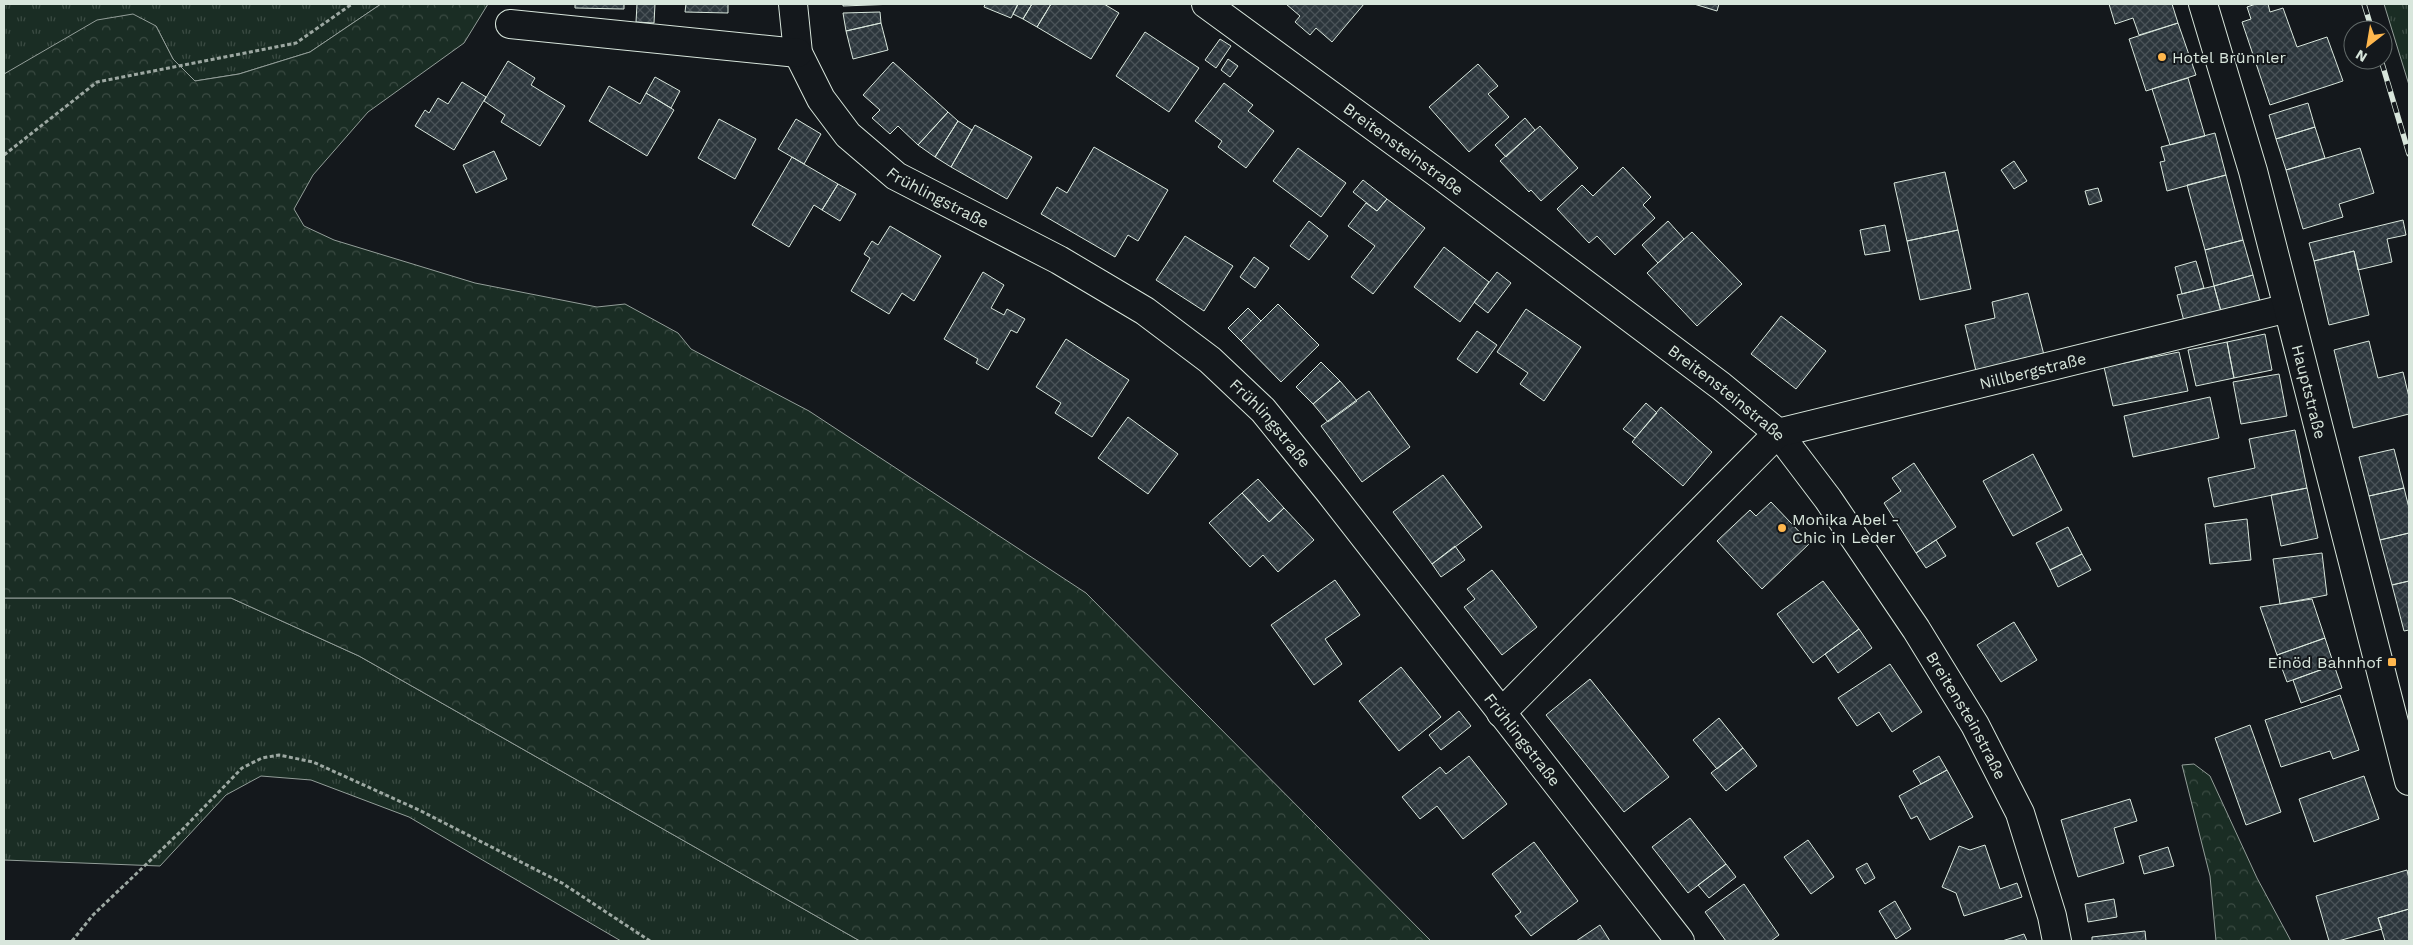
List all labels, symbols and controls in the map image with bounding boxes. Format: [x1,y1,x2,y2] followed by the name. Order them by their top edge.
[2343,20,2393,70] north arrow
[2353,47,2370,66] text: N
[2172,48,2287,67] place label: Hotel Brünnler
[2156,51,2168,63] marker: Hotel Brünnler
[1340,98,1468,199] street label: Breitensteinstraße
[883,163,992,232] street label: Frühlingstraße
[1665,340,1790,444] street label: Breitensteinstraße
[2288,342,2331,441] street label: Hauptstraße
[1977,348,2088,393] street label: Nillbergstraße
[1226,374,1315,471] street label: Frühlingstraße
[1792,510,1900,547] place label: Monika Abel - Chic in Leder
[1776,522,1788,534] marker: Monika Abel - Chic in Leder
[1923,648,2011,782] street label: Breitensteinstraße
[2268,653,2383,672] place label: Einöd Bahnhof
[2386,656,2398,668] marker: Einöd Bahnhof
[1481,689,1565,790] street label: Frühlingstraße

